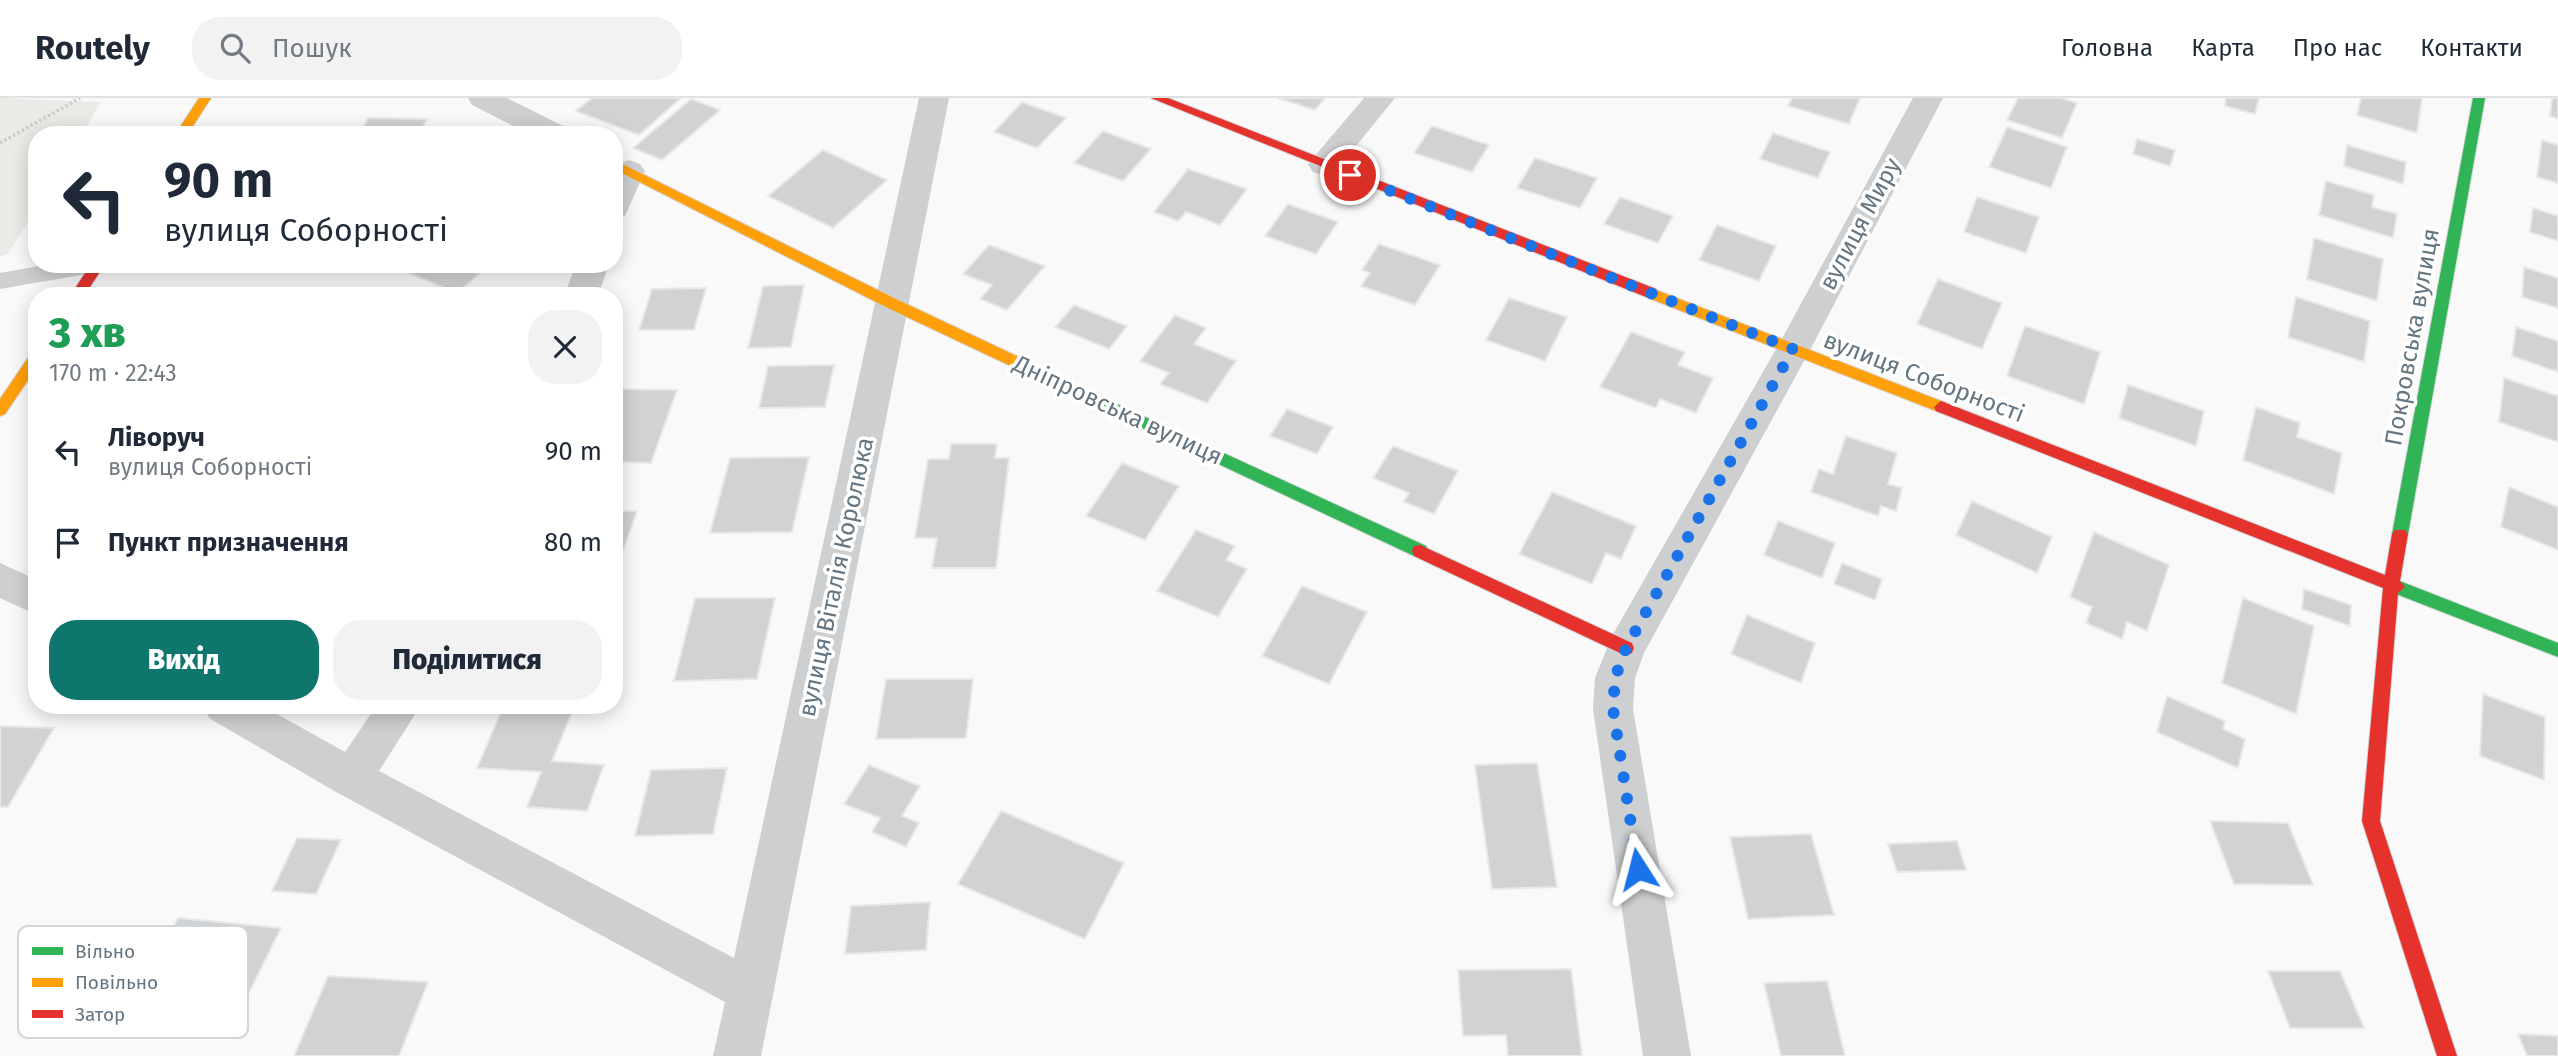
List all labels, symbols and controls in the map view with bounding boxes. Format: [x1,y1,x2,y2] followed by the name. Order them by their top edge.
[192,17,682,80] search box
[35,28,150,68] text: Routely
[216,29,254,67] icon: search
[272,33,352,64] text: Пошук
[2061,34,2153,62] text: Головна
[2191,34,2255,62] text: Карта
[2293,34,2382,62] text: Про нас
[2420,34,2523,62] text: Контакти
[1320,145,1380,205] pin
[164,151,273,210] text: 90 m
[1813,153,1907,295] street label: вулиця Миру
[49,154,140,245] icon: left
[1331,156,1369,194] icon: arrive
[164,211,448,249] text: вулиця Соборності
[2379,226,2445,448] street label: Покровська вулиця
[49,308,126,358] text: 3 хв
[528,310,602,384] button: close
[1820,326,2028,428] street label: вулиця Соборності
[1008,349,1227,471] street label: Дніпровська вулиця
[49,359,177,387] text: 170 m · 22:43
[108,422,205,453] text: Ліворуч
[49,433,87,471] icon: left
[793,435,879,719] street label: вулиця Віталія Королюка
[545,436,602,467] text: 90 m
[108,453,312,481] text: вулиця Соборності
[49,524,87,562] icon: arrive
[108,527,349,558] text: Пункт призначення
[544,527,602,558] text: 80 m
[49,620,319,700] button: Вихід
[333,620,602,700] button: Поділитися
[1601,832,1675,906] position arrow
[18,926,248,1038] legend
[75,940,135,963] text: Вільно
[75,971,158,994] text: Повільно
[75,1003,125,1026] text: Затор

